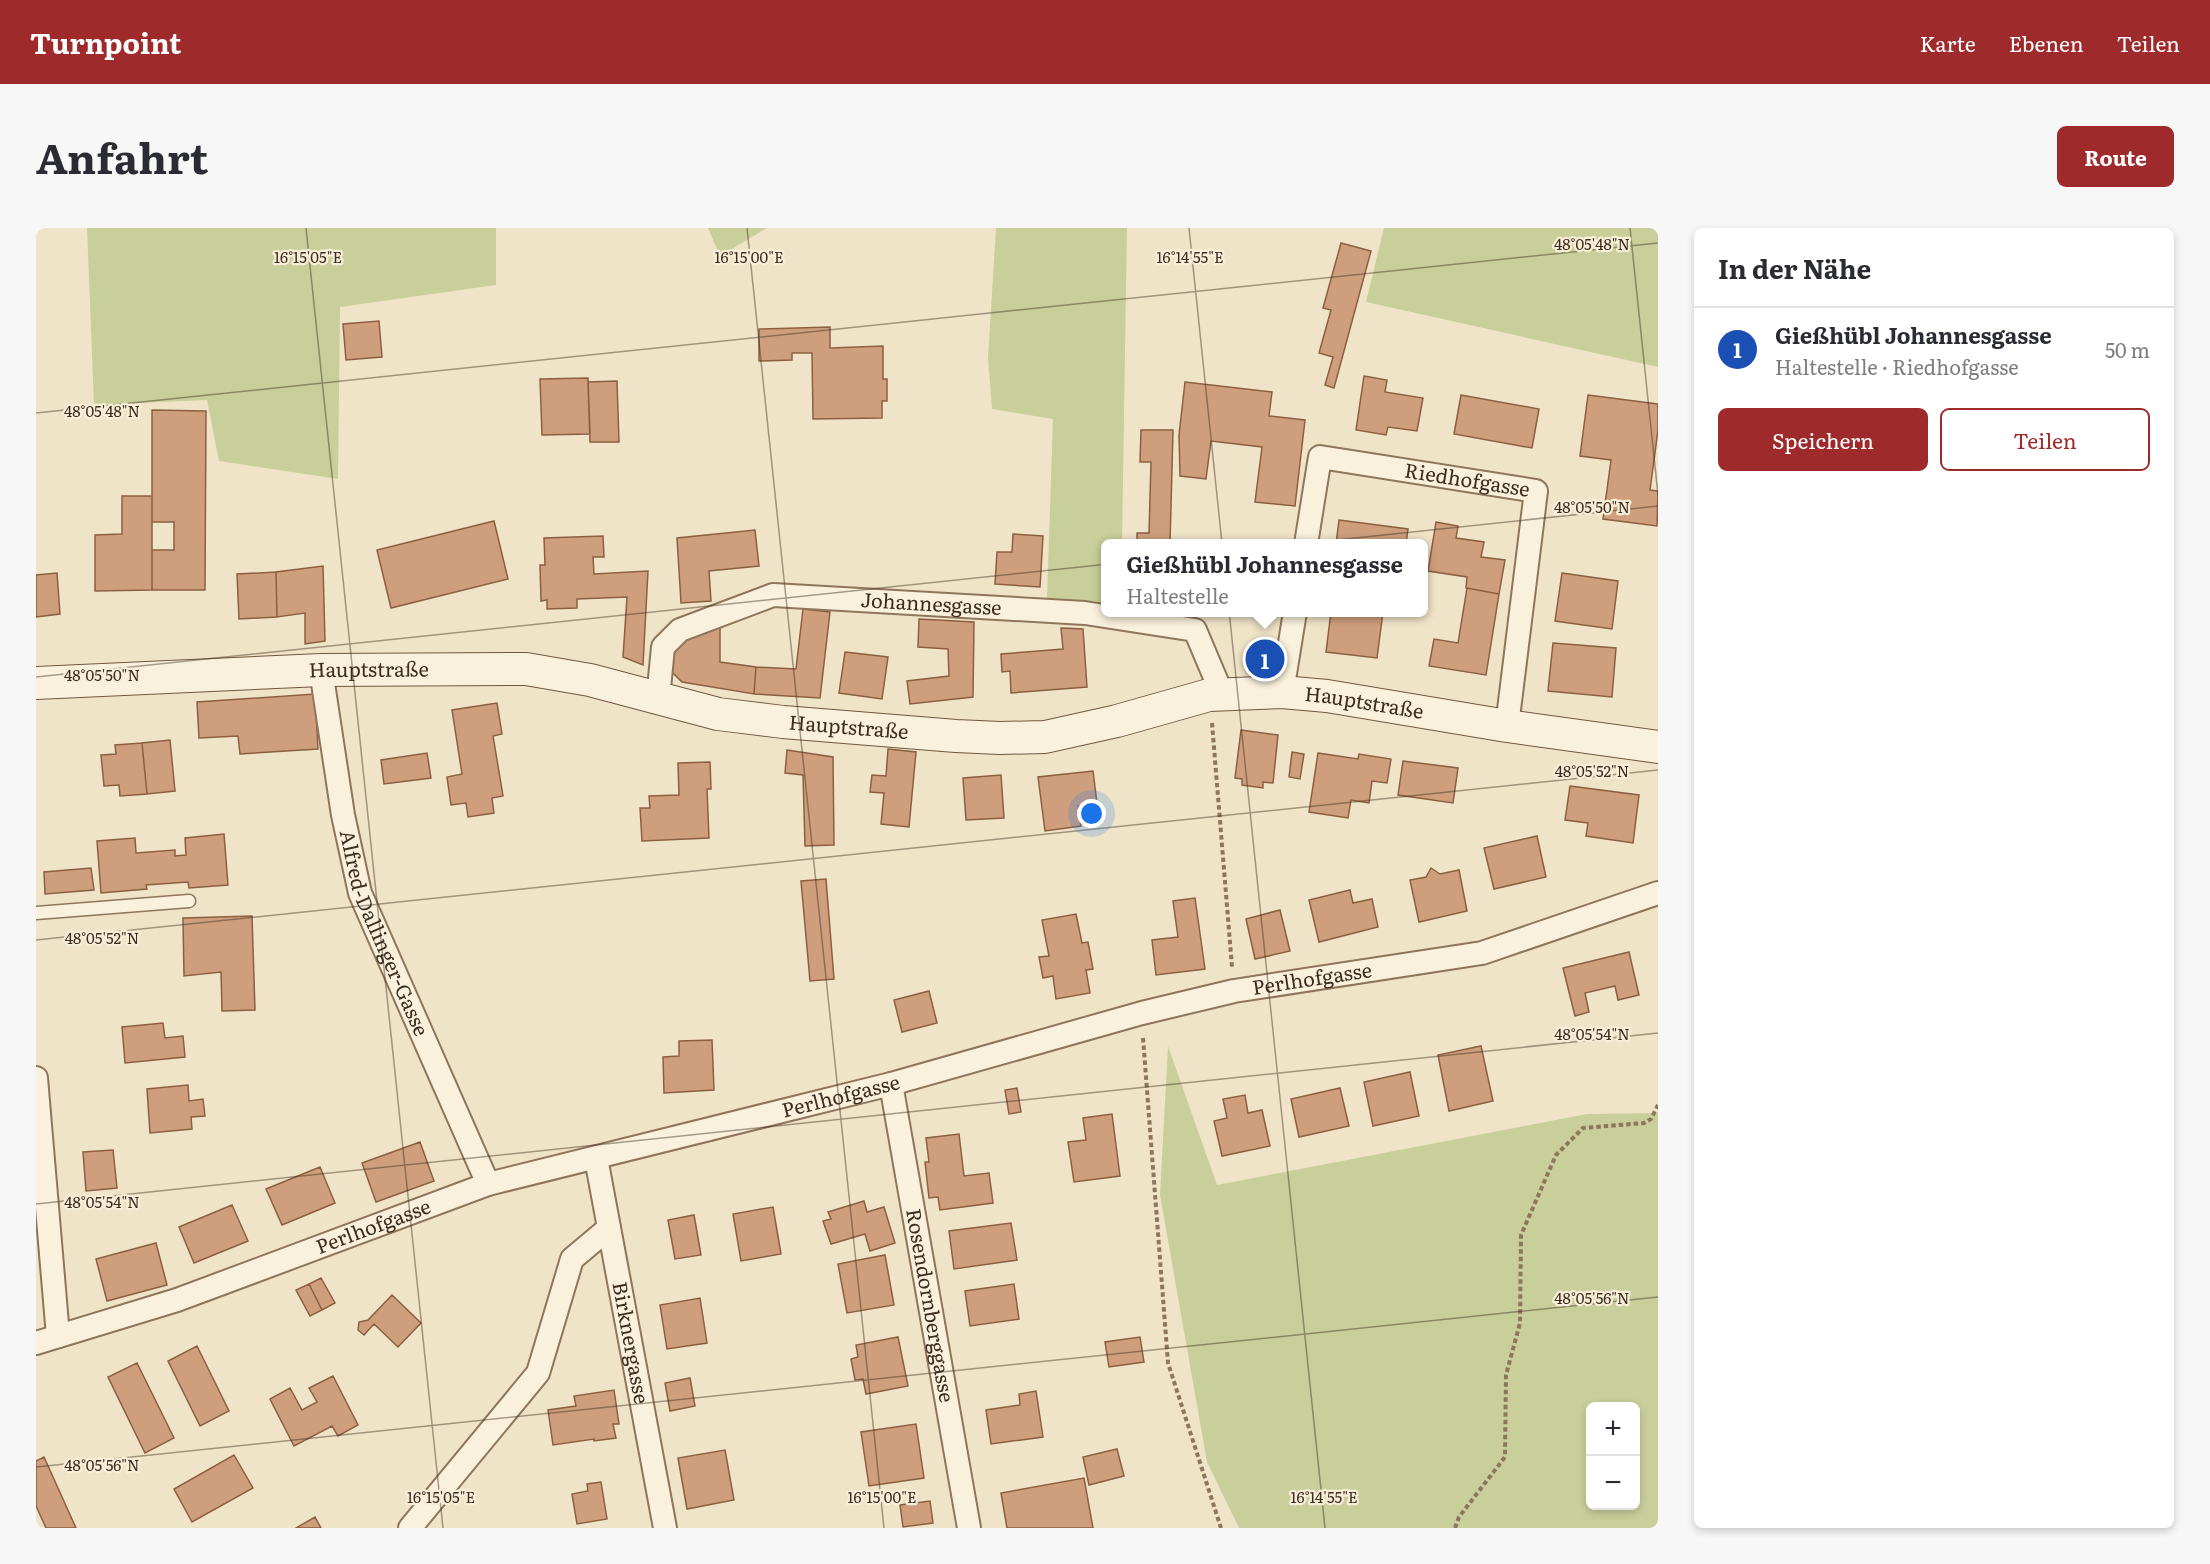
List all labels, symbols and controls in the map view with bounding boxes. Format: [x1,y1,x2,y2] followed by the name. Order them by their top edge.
[30,21,181,63] text: Turnpoint
[1920,27,1976,58] text: Karte
[2009,27,2084,58] text: Ebenen
[2117,27,2180,58] text: Teilen
[36,125,208,187] text: Anfahrt
[2057,126,2174,187] button: Route
[1554,232,1630,255] text: 48°05'48"N
[274,245,342,268] text: 16°15'05"E
[714,245,784,268] text: 16°15'00"E
[1157,245,1223,268] text: 16°14'55"E
[1718,248,1871,287] text: In der Nähe
[1775,318,2052,351] text: Gießhübl Johannesgasse
[1733,334,1742,364] text: 1
[2105,334,2150,364] text: 50 m
[1775,351,2019,381] text: Haltestelle · Riedhofgasse
[64,399,140,422] text: 48°05'48"N
[1718,408,1928,471] button: Speichern
[1940,408,2150,471] button: Teilen
[1403,454,1532,503] street label: Riedhofgasse
[1554,495,1630,518] text: 48°05'50"N
[1101,539,1428,617] popup
[1126,547,1403,580] text: Gießhübl Johannesgasse
[1126,580,1229,610] text: Haltestelle
[860,583,1002,621] street label: Johannesgasse
[1246,636,1284,682] pin: 1
[308,652,429,684] street label: Hauptstraße
[64,663,140,686] text: 48°05'50"N
[1303,677,1426,725] street label: Hauptstraße
[788,706,910,745] street label: Hauptstraße
[1555,759,1629,782] text: 48°05'52"N
[1077,799,1106,828] your location
[334,827,438,1040] street label: Alfred-Dallinger-Gasse
[65,926,139,949] text: 48°05'52"N
[1250,953,1374,1001] street label: Perlhofgasse
[1554,1022,1630,1045] text: 48°05'54"N
[778,1065,903,1124] street label: Perlhofgasse
[64,1190,140,1213] text: 48°05'54"N
[311,1190,434,1260] street label: Perlhofgasse
[900,1206,964,1405] street label: Rosendornberggasse
[606,1279,659,1406] street label: Birknergasse
[1554,1286,1630,1309] text: 48°05'56"N
[1586,1402,1640,1510] map controls
[1586,1402,1640,1456] button: +
[64,1453,140,1476] text: 48°05'56"N
[1586,1456,1640,1510] button: −
[407,1485,475,1508] text: 16°15'05"E
[847,1485,917,1508] text: 16°15'00"E
[1291,1485,1357,1508] text: 16°14'55"E

